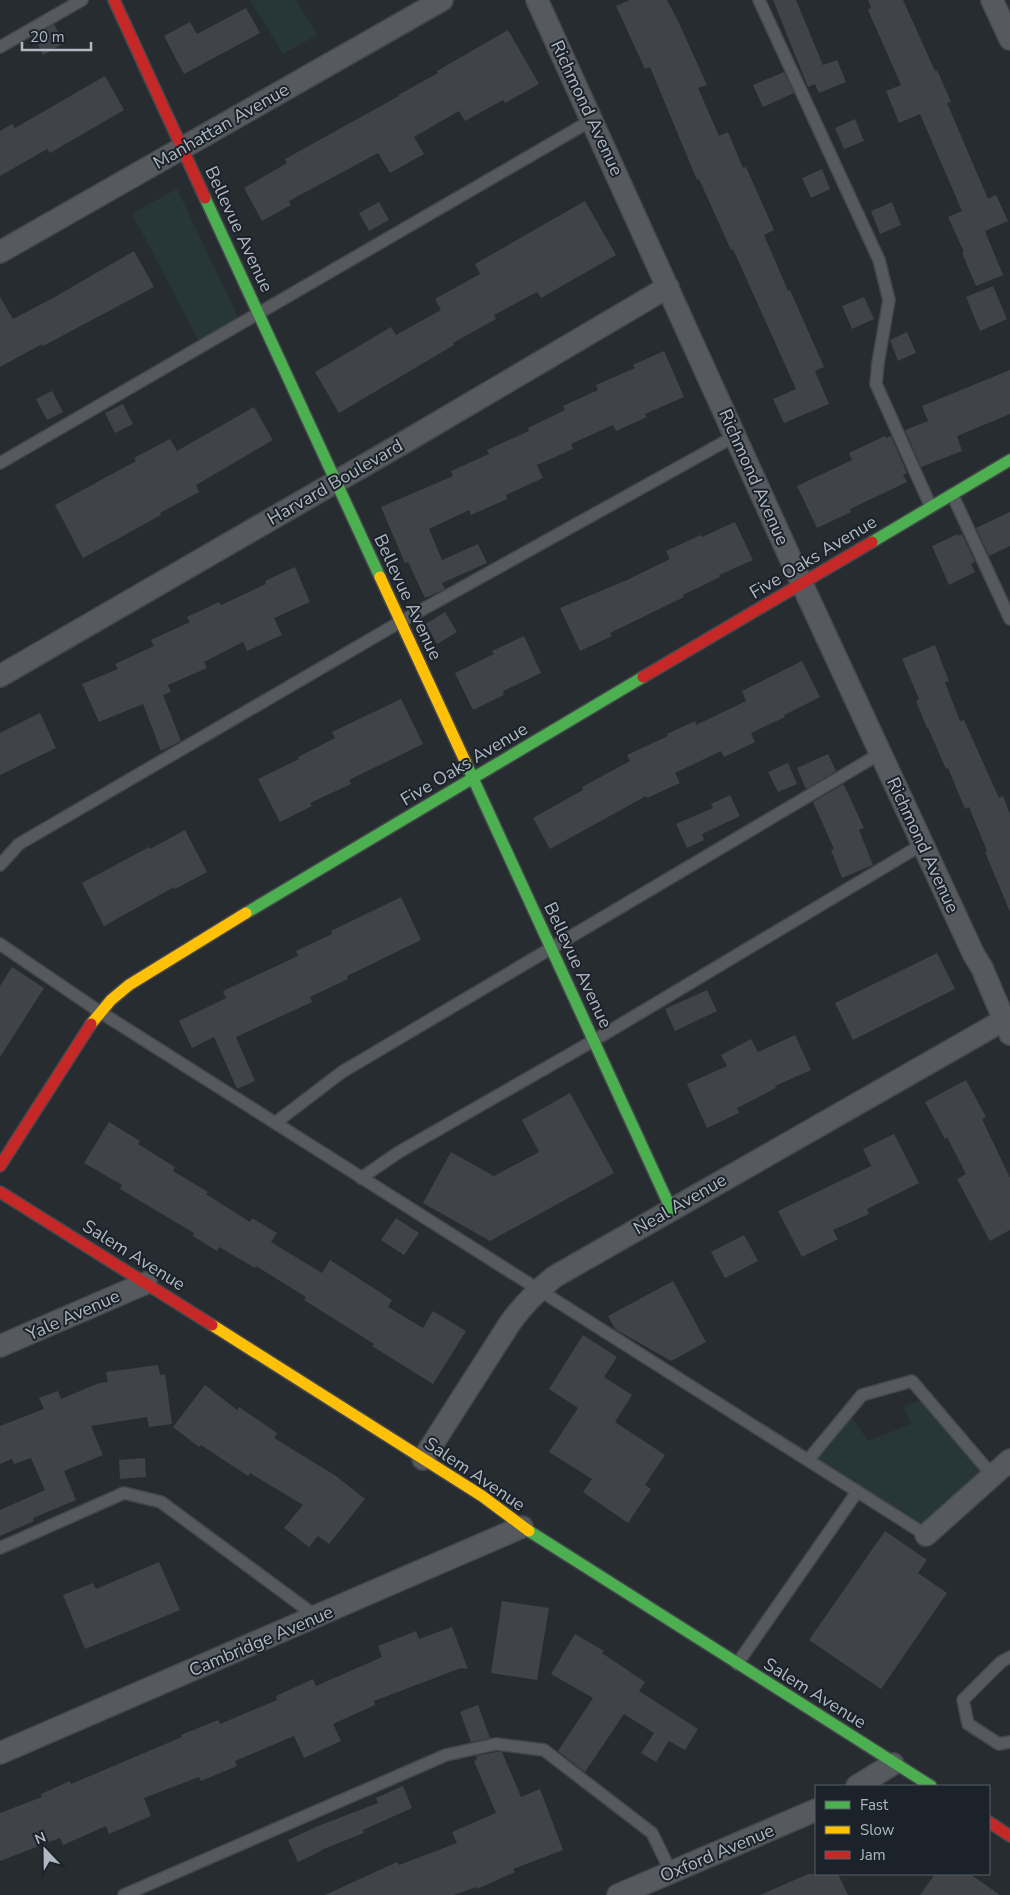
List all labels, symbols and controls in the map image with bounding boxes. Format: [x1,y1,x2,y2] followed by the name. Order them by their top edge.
[22,20,91,52] scale bar
[30,27,65,47] text: 20 m
[545,36,629,180] street label: Richmond Avenue
[149,77,293,175] street label: Manhattan Avenue
[199,162,279,296] street label: Bellevue Avenue
[713,405,795,549] street label: Richmond Avenue
[263,433,407,531] street label: Harvard Boulevard
[745,510,881,604] street label: Five Oaks Avenue
[368,530,448,664] street label: Bellevue Avenue
[396,717,532,811] street label: Five Oaks Avenue
[881,773,965,917] street label: Richmond Avenue
[538,898,618,1032] street label: Bellevue Avenue
[629,1168,731,1240] street label: Neal Avenue
[78,1214,190,1296] street label: Salem Avenue
[22,1284,123,1347] street label: Yale Avenue
[420,1431,530,1517] street label: Salem Avenue
[185,1600,337,1682] street label: Cambridge Avenue
[759,1652,871,1734] street label: Salem Avenue
[815,1785,990,1875] legend
[860,1795,889,1815] text: Fast
[656,1818,778,1888] street label: Oxford Avenue
[860,1820,895,1840] text: Slow
[20,1825,70,1875] north arrow
[32,1828,49,1849] text: N
[859,1845,886,1865] text: Jam

